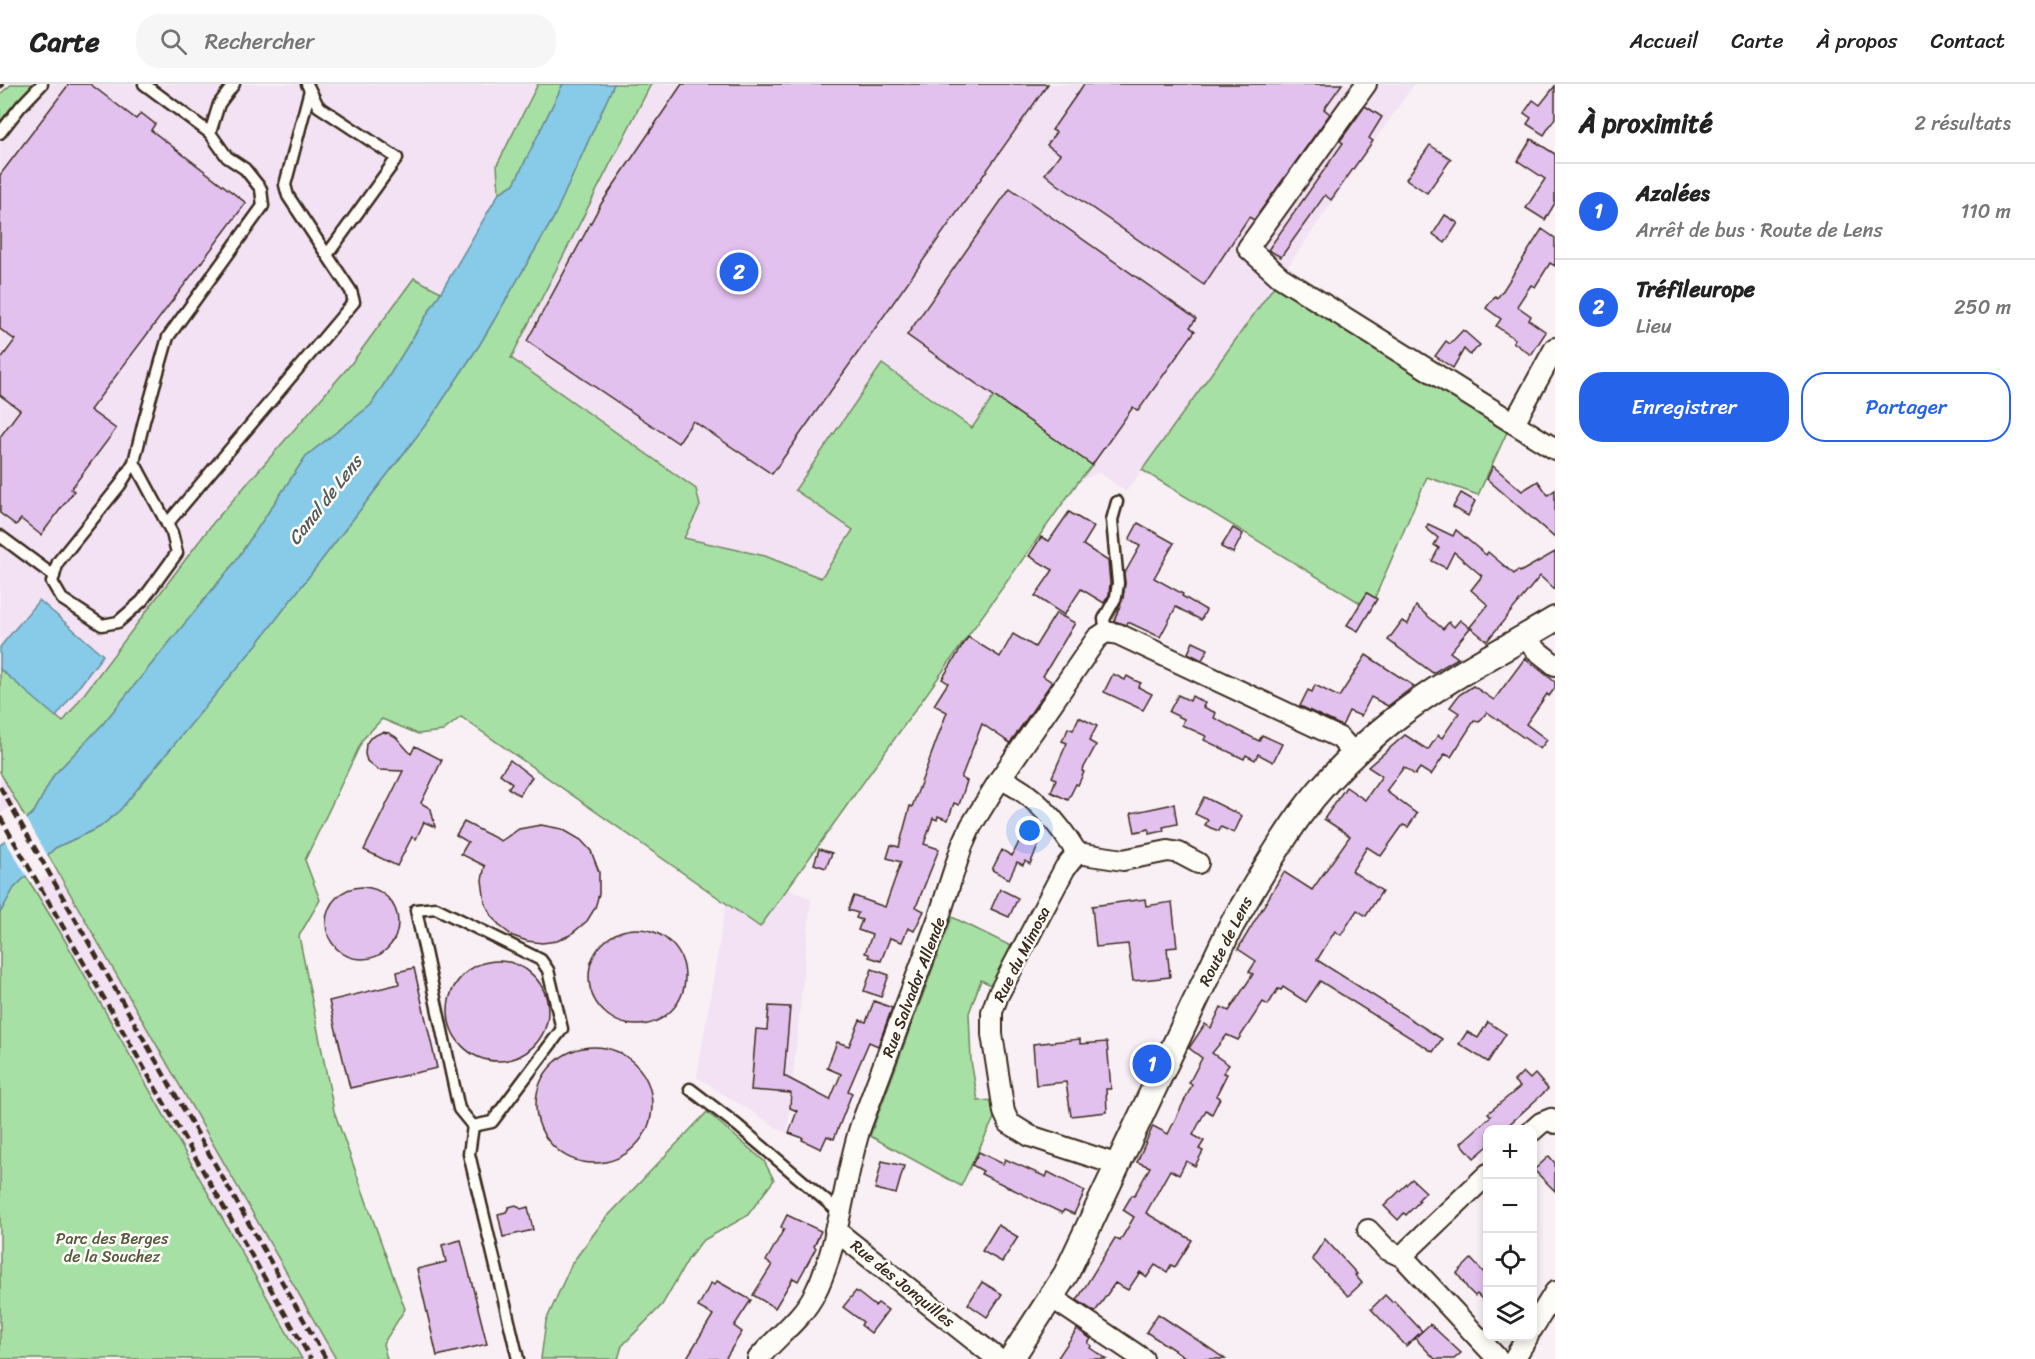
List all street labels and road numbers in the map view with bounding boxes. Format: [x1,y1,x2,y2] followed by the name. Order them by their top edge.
[1190,891,1261,991] street label: Route de Lens
[985,901,1058,1007] street label: Rue du Mimosa
[873,913,954,1062] street label: Rue Salvador Allende
[844,1232,962,1335] street label: Rue des Jonquilles

